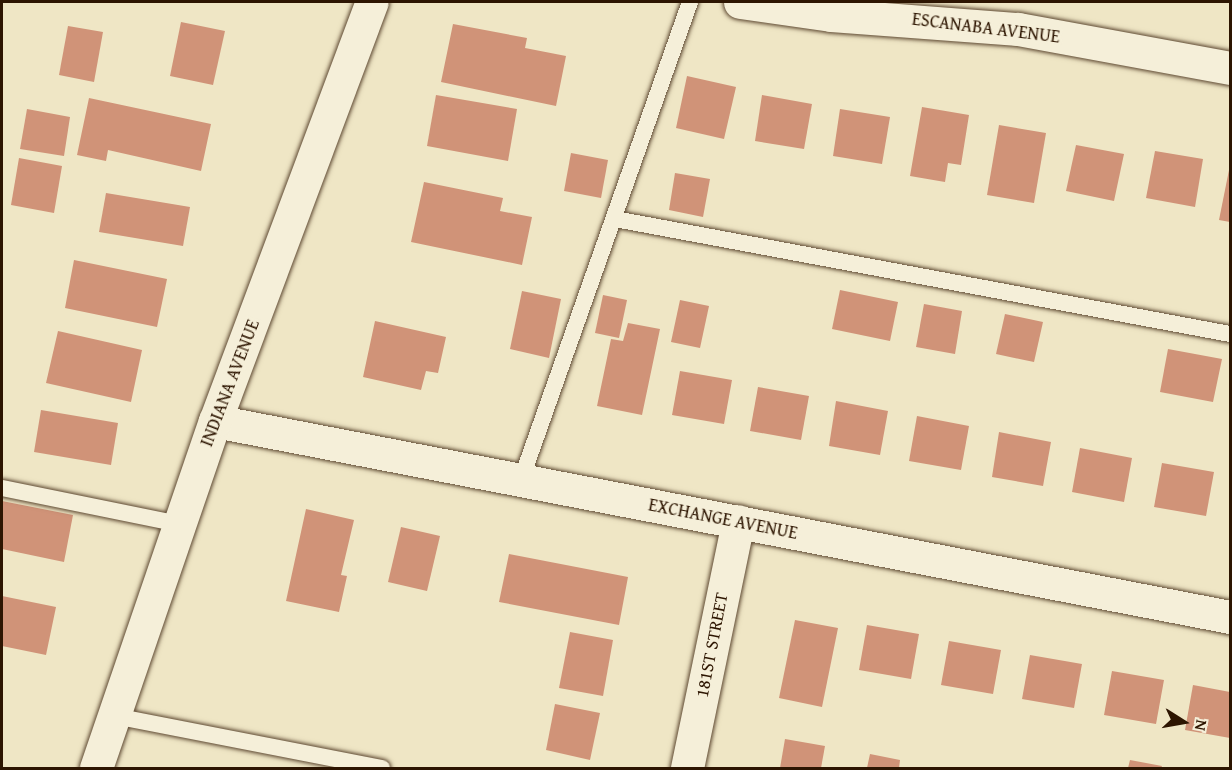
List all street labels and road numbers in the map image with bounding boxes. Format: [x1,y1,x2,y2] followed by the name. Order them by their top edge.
[911,8,1061,48] street label: ESCANABA AVENUE
[196,316,264,450] street label: INDIANA AVENUE
[647,494,799,544] street label: EXCHANGE AVENUE
[691,591,733,699] street label: 181ST STREET

